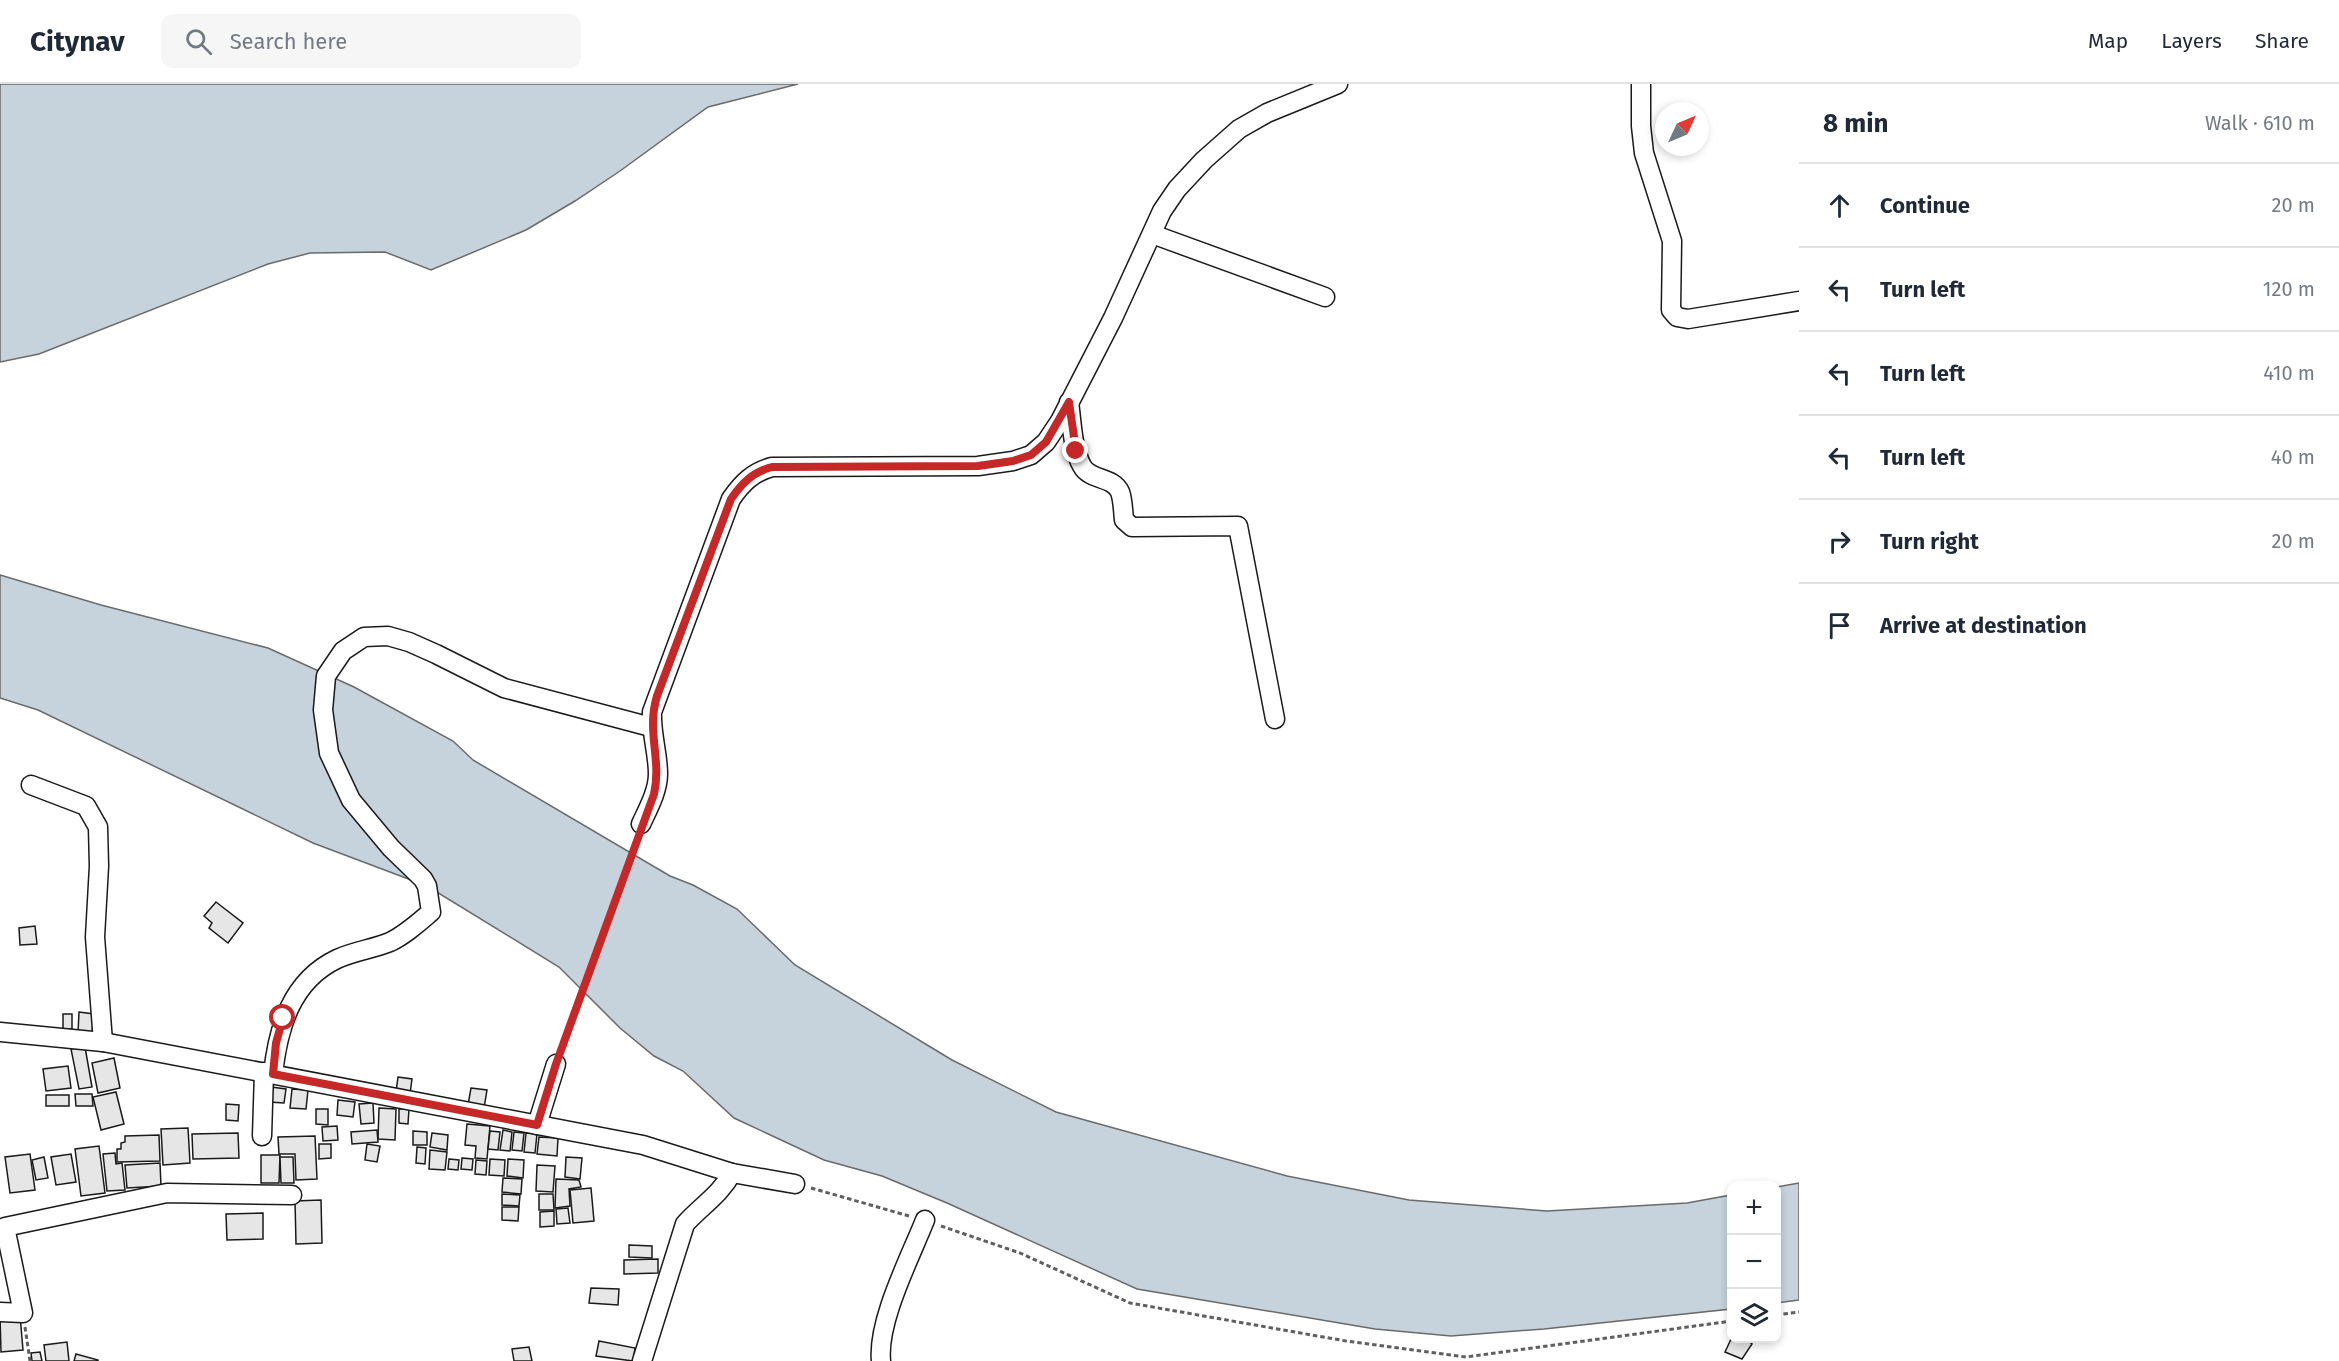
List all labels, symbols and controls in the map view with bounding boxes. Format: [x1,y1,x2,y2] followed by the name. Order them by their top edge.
[161,14,581,68] search box
[30,25,125,58] text: Citynav
[182,25,215,58] icon: search
[230,28,347,55] text: Search here
[2088,28,2128,54] text: Map
[2161,28,2222,54] text: Layers
[2255,28,2309,54] text: Share
[1655,102,1709,156] north arrow
[1823,108,1889,139] text: 8 min
[2205,111,2315,135] text: Walk · 610 m
[1823,189,1856,222] icon: ahead
[1880,192,1970,219] text: Continue
[2272,193,2315,217] text: 20 m
[1823,273,1856,306] icon: left
[1880,276,1965,303] text: Turn left
[2263,277,2315,301] text: 120 m
[1823,357,1856,390] icon: left
[1880,360,1965,387] text: Turn left
[2263,361,2315,385] text: 410 m
[1062,437,1088,463] route end
[1823,441,1856,474] icon: left
[1880,444,1965,471] text: Turn left
[2271,445,2315,469] text: 40 m
[1823,525,1856,558] icon: right
[1880,528,1979,555] text: Turn right
[2272,529,2315,553] text: 20 m
[1823,609,1856,642] icon: arrive
[1880,612,2087,639] text: Arrive at destination
[269,1004,295,1030] route start
[1727,1181,1781,1343] map controls
[1727,1181,1781,1235] button: +
[1727,1235,1781,1289] button: −
[1727,1289,1781,1343] button: layers

